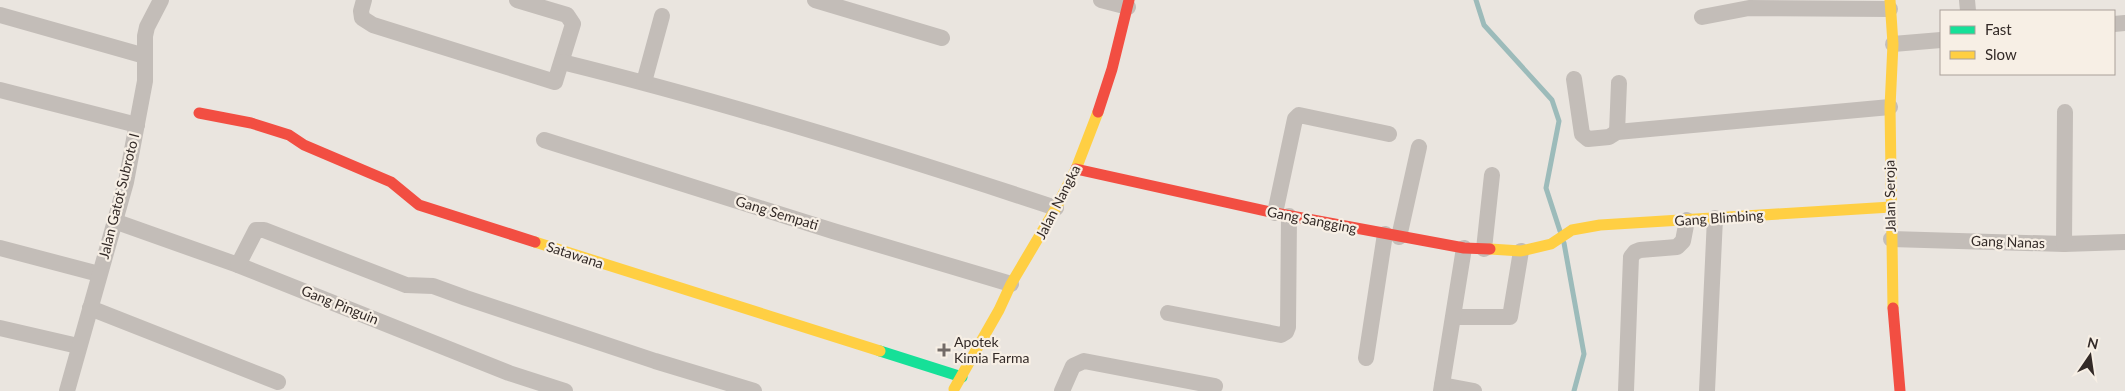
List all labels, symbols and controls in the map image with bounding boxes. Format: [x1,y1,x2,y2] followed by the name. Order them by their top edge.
[1940,10,2115,75] legend
[1985,20,2012,38] text: Fast
[1985,45,2017,63] text: Slow
[95,131,142,260] street label: Jalan Gatot Subroto I
[1880,160,1899,232] street label: Jalan Seroja
[1032,162,1083,242] street label: Jalan Nangka
[734,192,821,233] street label: Gang Sempati
[1266,202,1358,237] street label: Gang Sangging
[1674,206,1764,229] street label: Gang Blimbing
[1971,232,2045,251] street label: Gang Nanas
[544,237,606,272] street label: Satawana
[299,281,381,328] street label: Gang Pinguin
[2065,331,2115,381] north arrow
[954,333,1030,366] place label: Apotek Kimia Farma
[2086,333,2100,352] text: N
[938,344,950,356] marker: Apotek Kimia Farma

